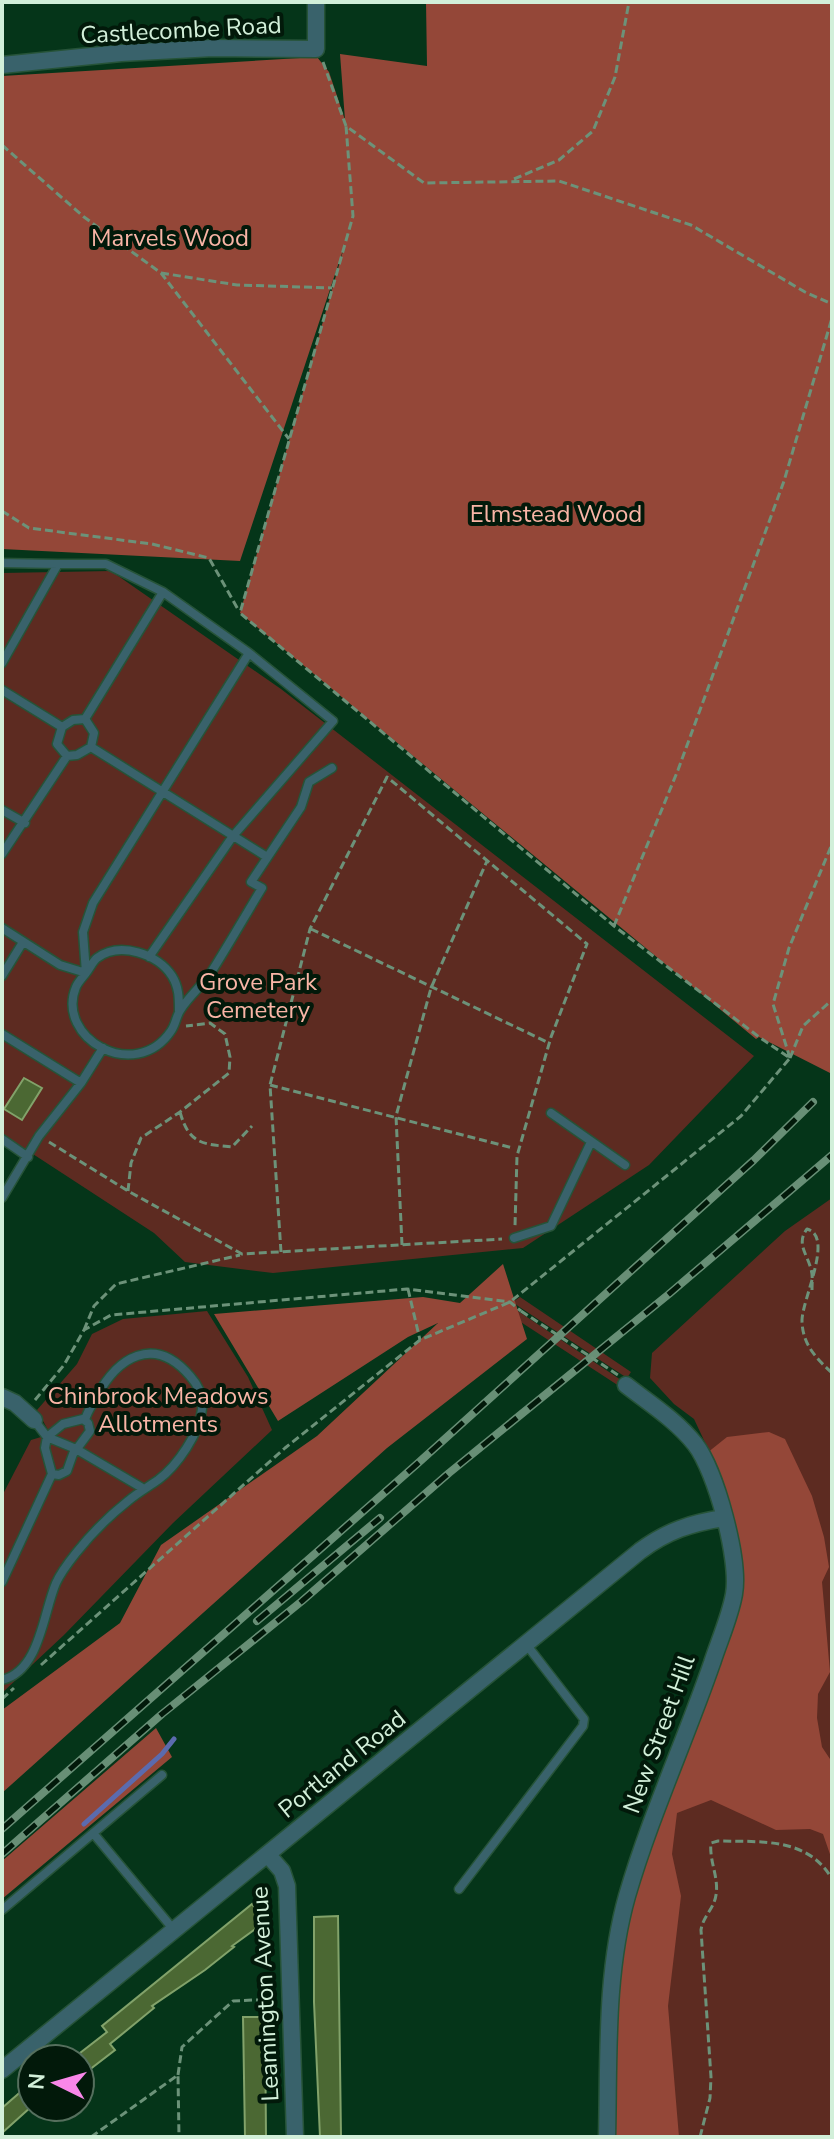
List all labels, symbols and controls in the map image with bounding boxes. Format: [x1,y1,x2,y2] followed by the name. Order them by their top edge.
[80,9,282,51] street label: Castlecombe Road
[91,222,249,254] park label: Marvels Wood
[470,498,642,530] park label: Elmstead Wood
[199,966,318,1026] park label: Grove Park Cemetery
[48,1380,268,1440] park label: Chinbrook Meadows Allotments
[616,1650,702,1818] street label: New Street Hill
[272,1703,412,1825] street label: Portland Road
[243,1886,287,2102] street label: Leamington Avenue
[16,2043,96,2123] north arrow
[21,2072,53,2091] text: N

